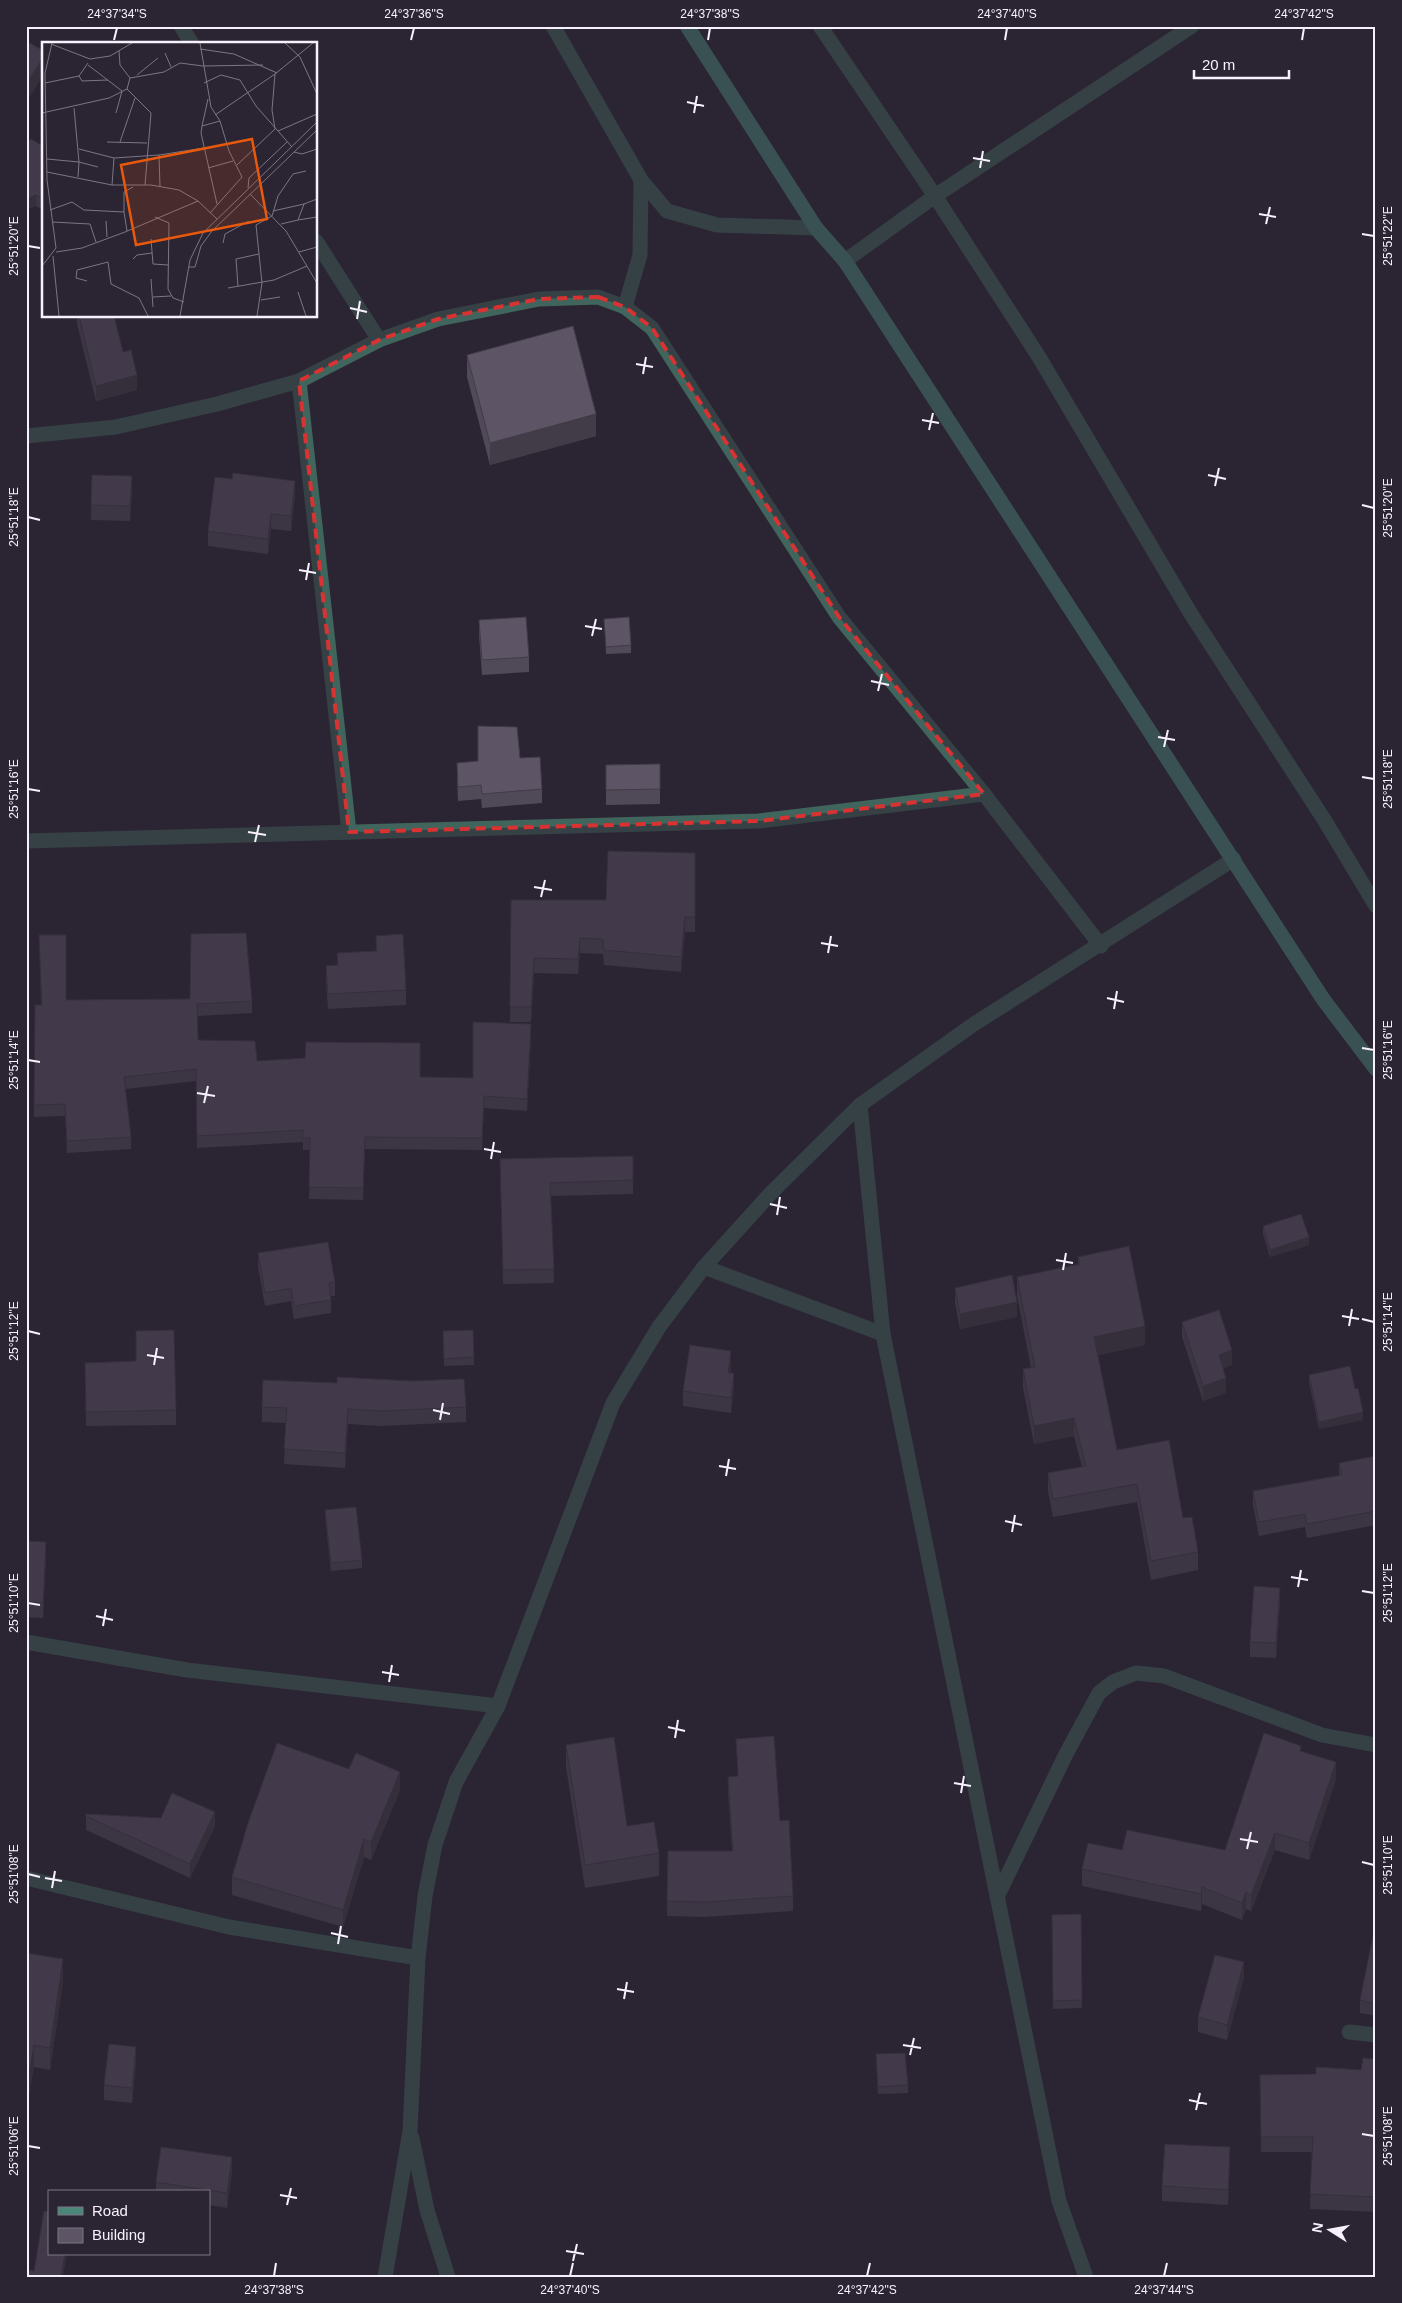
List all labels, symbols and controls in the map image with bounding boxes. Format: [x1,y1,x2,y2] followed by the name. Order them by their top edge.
[87,7,147,21] text: 24°37'34"S
[384,7,444,21] text: 24°37'36"S
[680,7,740,21] text: 24°37'38"S
[977,7,1037,21] text: 24°37'40"S
[1274,7,1334,21] text: 24°37'42"S
[42,42,318,318] inset map
[1194,48,1290,80] scale bar
[1202,56,1235,73] text: 20 m
[1381,206,1395,266] text: 25°51'22"E
[7,216,21,276] text: 25°51'20"E
[1381,478,1395,538] text: 25°51'20"E
[7,487,21,547] text: 25°51'18"E
[1381,749,1395,809] text: 25°51'18"E
[7,759,21,819] text: 25°51'16"E
[1381,1020,1395,1080] text: 25°51'16"E
[7,1030,21,1090] text: 25°51'14"E
[1381,1292,1395,1352] text: 25°51'14"E
[7,1301,21,1361] text: 25°51'12"E
[1381,1563,1395,1623] text: 25°51'12"E
[7,1573,21,1633] text: 25°51'10"E
[1381,1835,1395,1895] text: 25°51'10"E
[7,1844,21,1904] text: 25°51'08"E
[1381,2106,1395,2166] text: 25°51'08"E
[7,2116,21,2176] text: 25°51'06"E
[48,2190,210,2256] legend
[92,2202,128,2219] text: Road
[1304,2206,1354,2256] north arrow
[1308,2221,1326,2234] text: N
[92,2226,145,2243] text: Building
[244,2283,304,2297] text: 24°37'38"S
[540,2283,600,2297] text: 24°37'40"S
[837,2283,897,2297] text: 24°37'42"S
[1134,2283,1194,2297] text: 24°37'44"S

